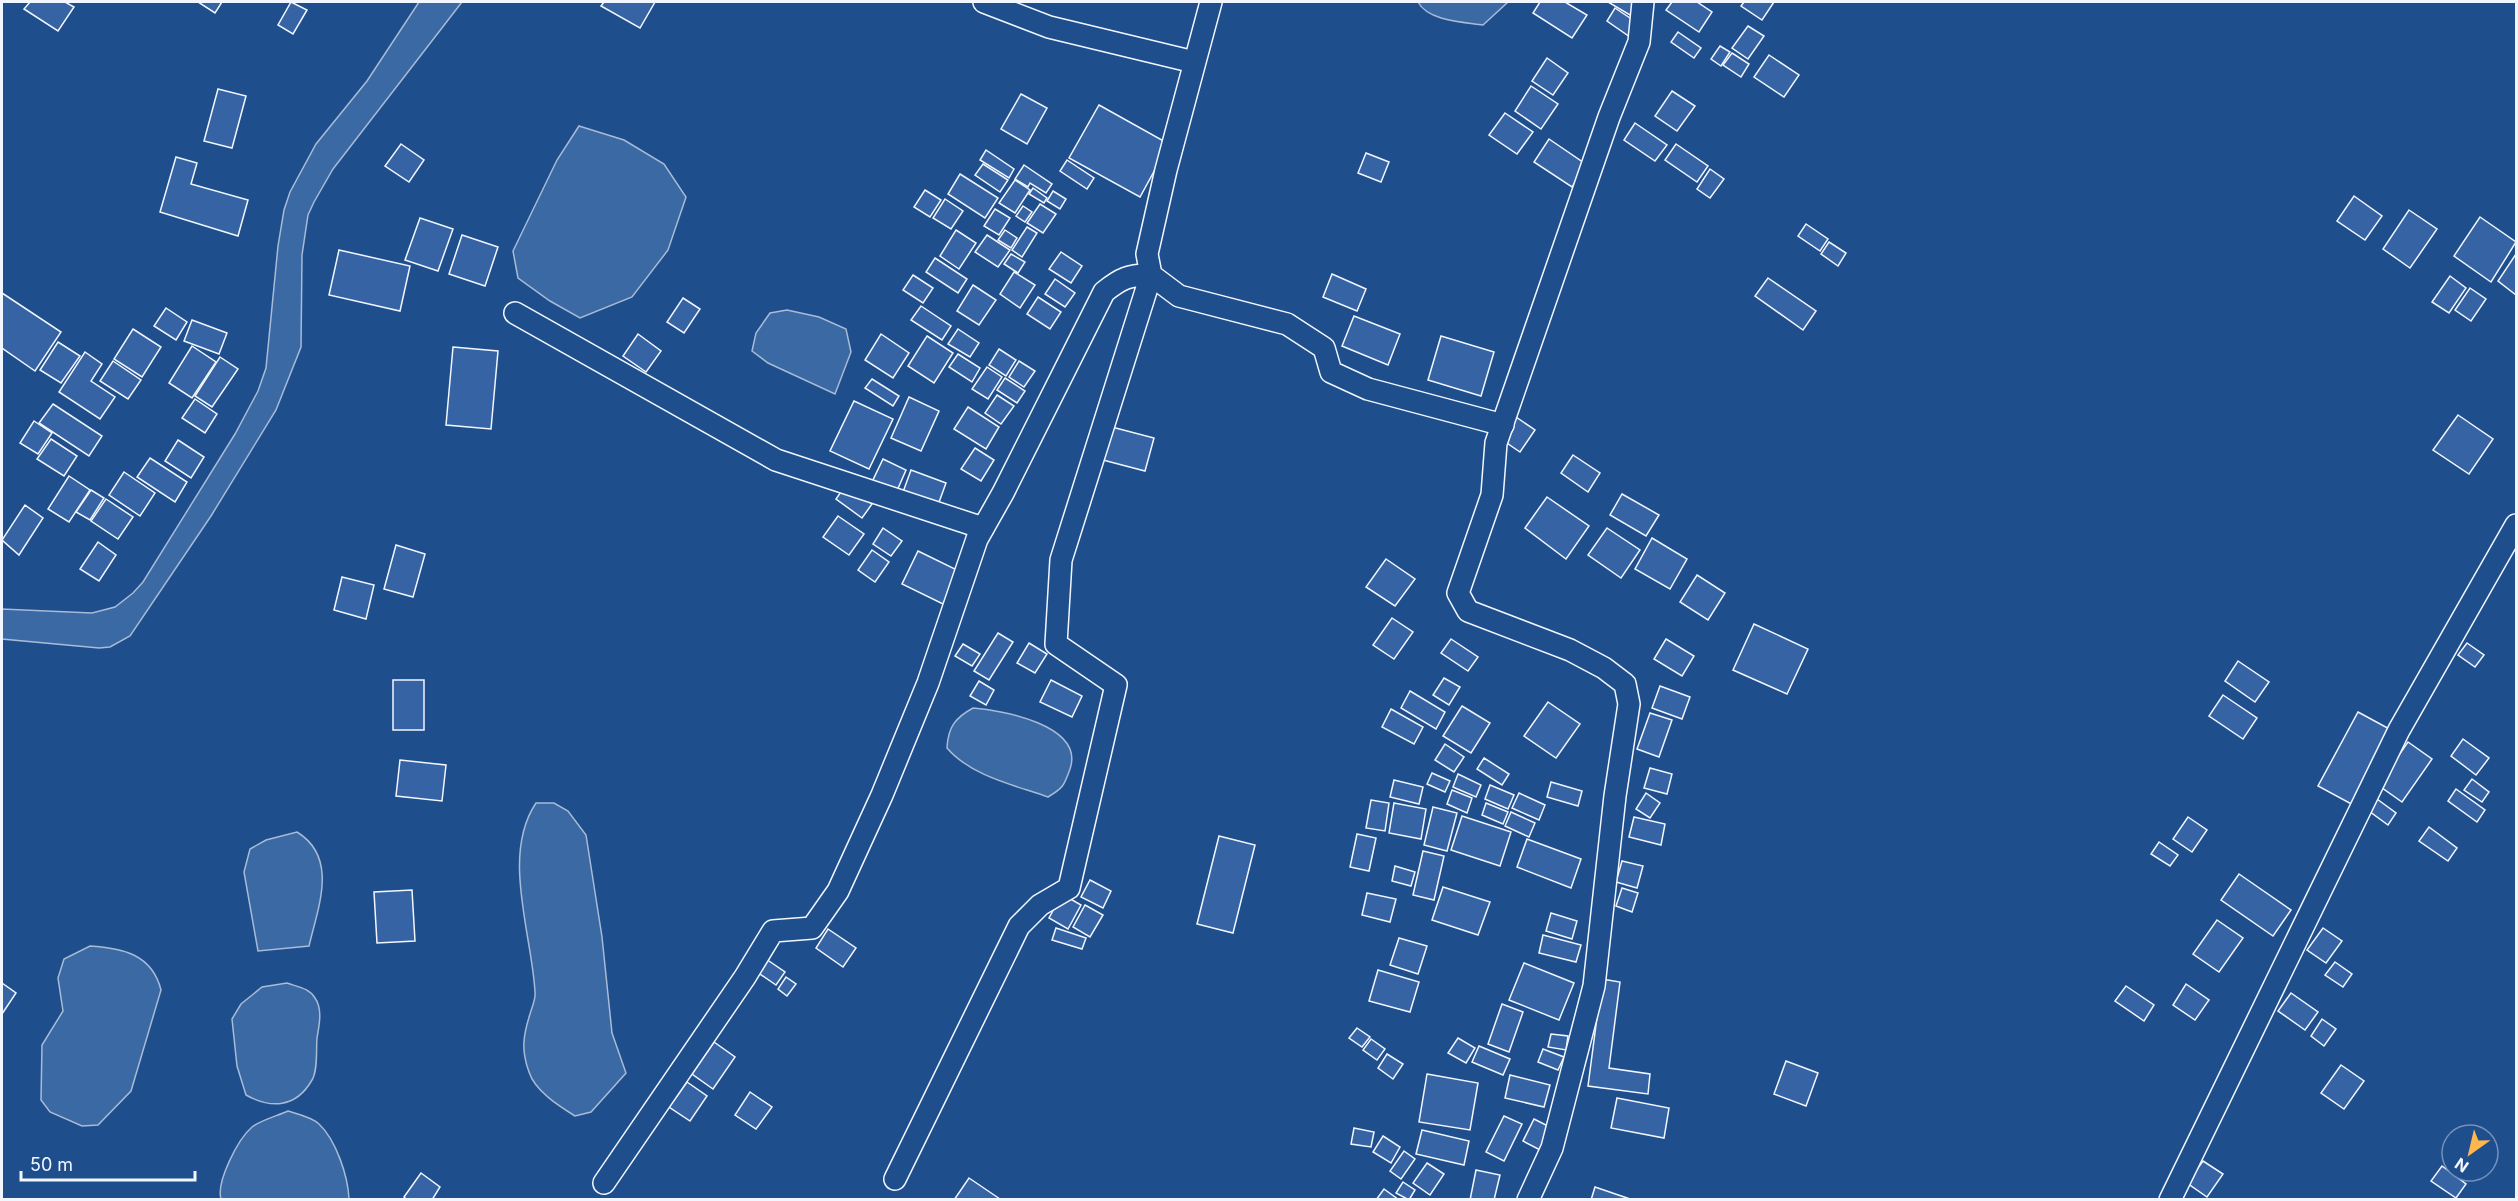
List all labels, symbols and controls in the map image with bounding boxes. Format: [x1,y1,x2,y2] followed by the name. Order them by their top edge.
[2440,1123,2500,1183] north arrow
[21,1144,195,1182] scale bar
[30,1154,73,1175] text: 50 m
[2451,1154,2472,1177] text: N

